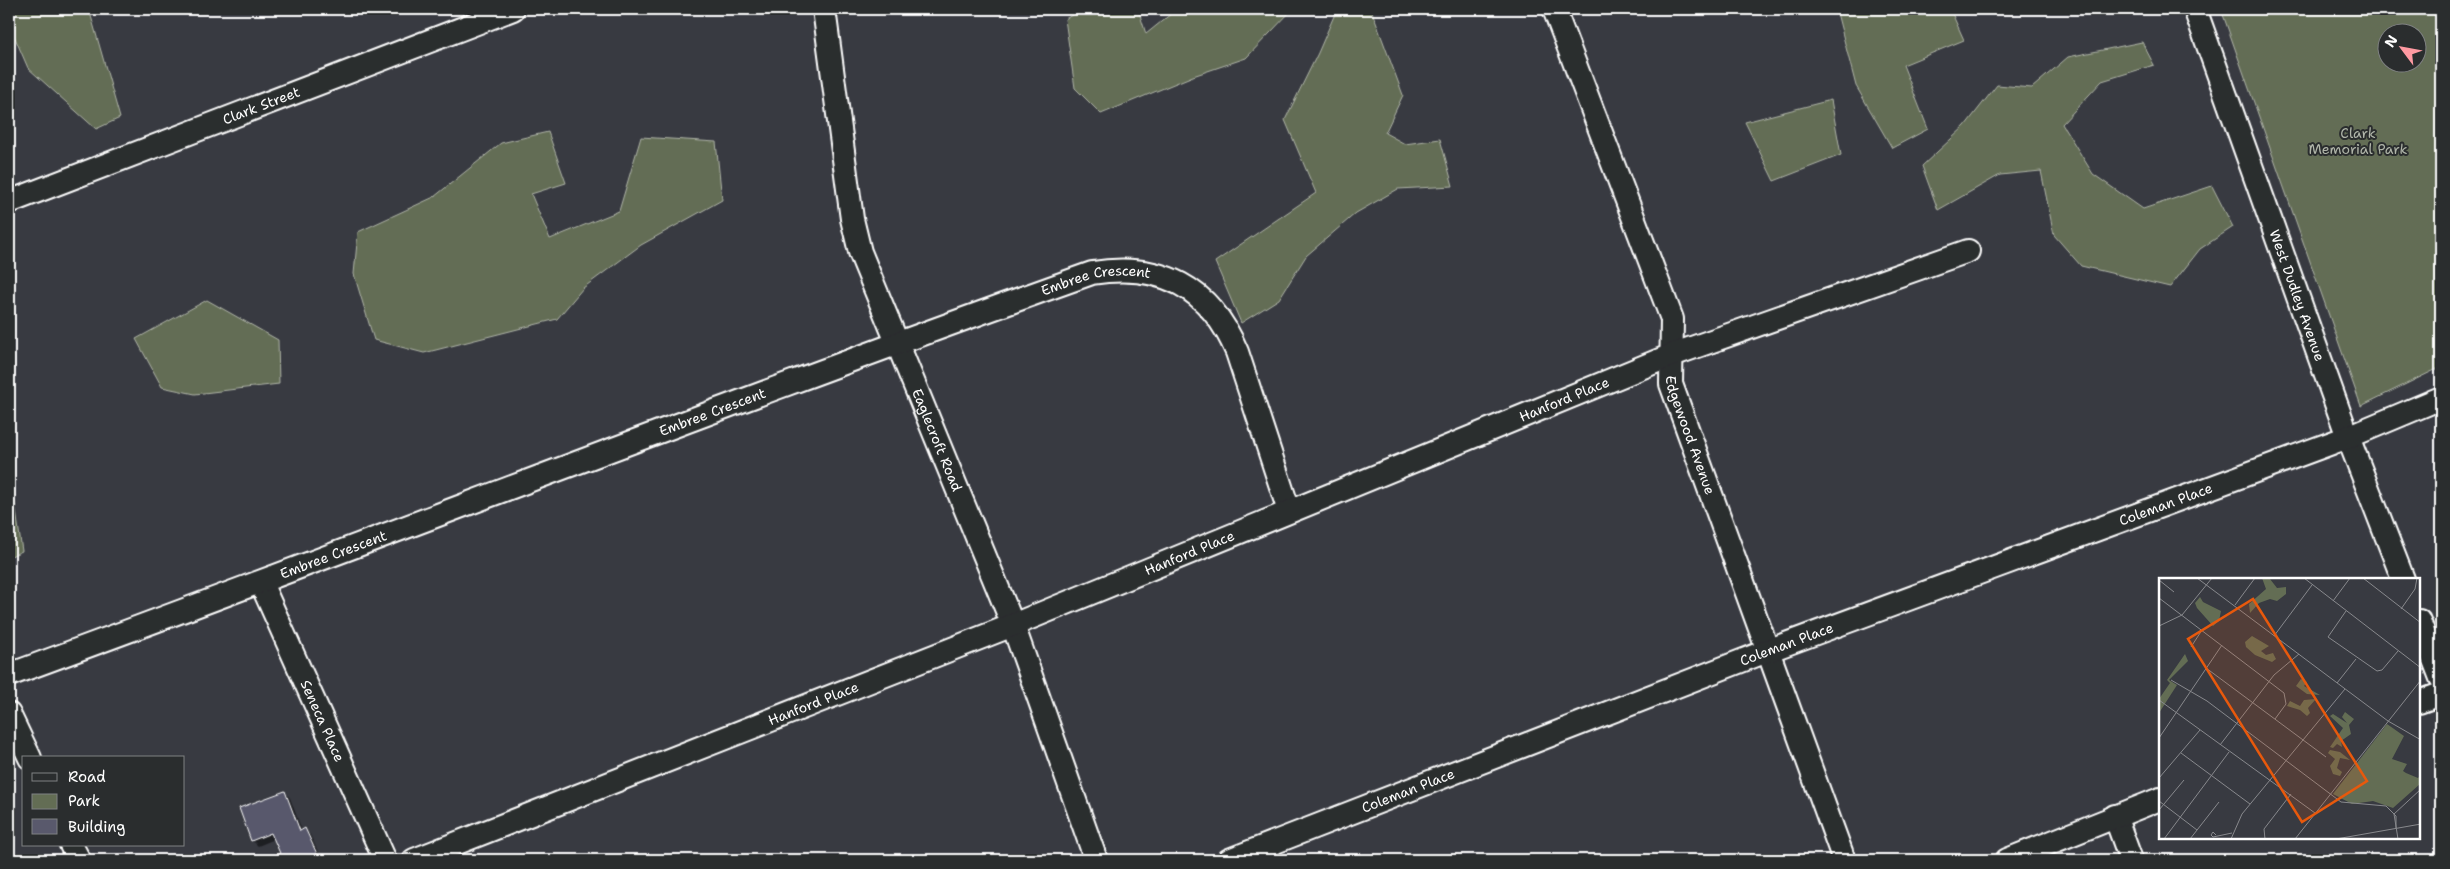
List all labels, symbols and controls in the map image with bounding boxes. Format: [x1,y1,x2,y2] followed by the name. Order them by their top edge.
[2378,22,2428,72] north arrow
[2380,32,2402,51] text: N
[220,82,302,128] street label: Clark Street
[2308,124,2408,158] park label: Clark Memorial Park
[2266,227,2329,364] street label: West Dudley Avenue
[1039,261,1152,299] street label: Embree Crescent
[1516,373,1612,426] street label: Hanford Place
[1662,375,1719,497] street label: Edgewood Avenue
[656,384,768,440] street label: Embree Crescent
[908,386,966,494] street label: Eaglecroft Road
[2116,479,2215,530] street label: Coleman Place
[277,526,389,583] street label: Embree Crescent
[1142,526,1237,579] street label: Hanford Place
[2159,578,2420,839] inset map
[1737,618,1836,670] street label: Coleman Place
[297,677,349,765] street label: Seneca Place
[766,677,861,729] street label: Hanford Place
[22,756,185,846] legend
[1359,764,1457,817] street label: Coleman Place
[68,767,106,787] text: Road
[68,791,100,811] text: Park
[68,817,125,837] text: Building

